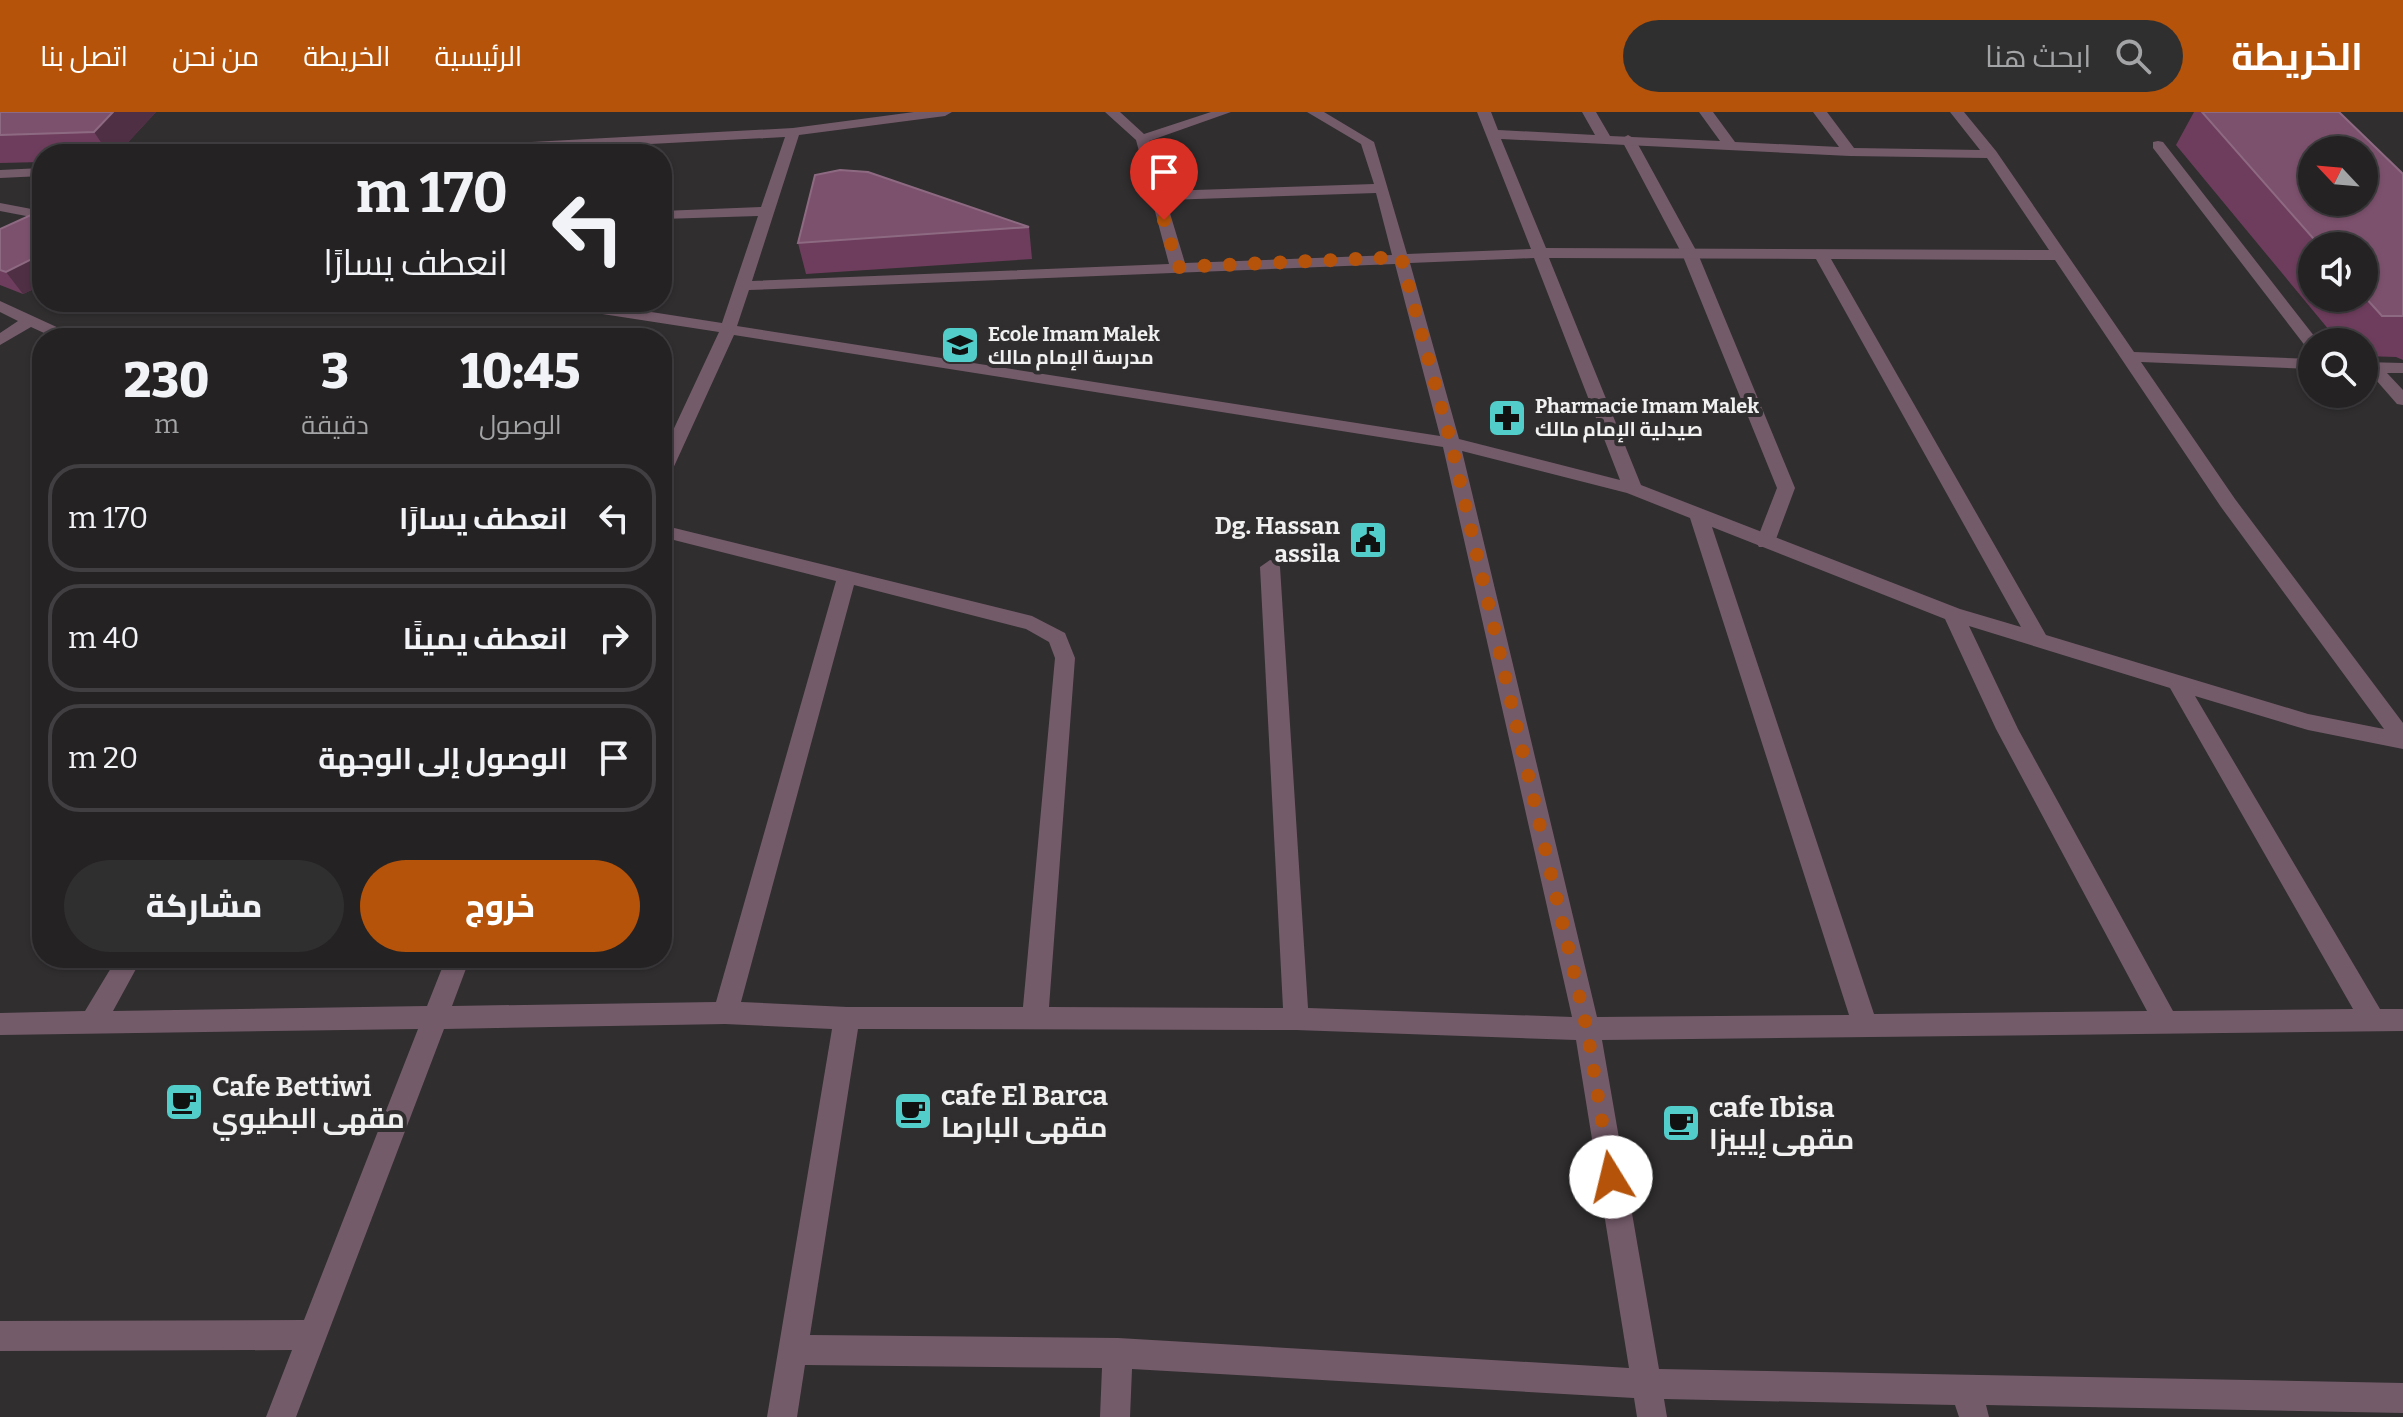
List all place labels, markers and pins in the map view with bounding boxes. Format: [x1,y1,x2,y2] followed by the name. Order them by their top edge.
[1130,138,1198,220] pin
[988,322,1160,371] place label: Ecole Imam Malek مدرسة الإمام مالك
[939,324,981,366] school or university icon: Ecole Imam Malek مدرسة الإمام مالك
[1535,394,1759,443] place label: Pharmacie Imam Malek صيدلية الإمام مالك
[1486,397,1528,439] pharmacy icon: Pharmacie Imam Malek صيدلية الإمام مالك
[1215,512,1341,568] place label: Dg. Hassan assila
[1347,519,1389,561] public building icon: Dg. Hassan assila
[212,1070,405,1141] place label: Cafe Bettiwi مقهى البطيوي
[941,1079,1108,1145] place label: cafe El Barca مقهى البارصا
[163,1081,205,1123] cafe icon: Cafe Bettiwi مقهى البطيوي
[892,1090,934,1132] cafe icon: cafe El Barca مقهى البارصا
[1709,1091,1854,1158] place label: cafe Ibisa مقهى إيبيزا
[1660,1102,1702,1144] cafe icon: cafe Ibisa مقهى إيبيزا

